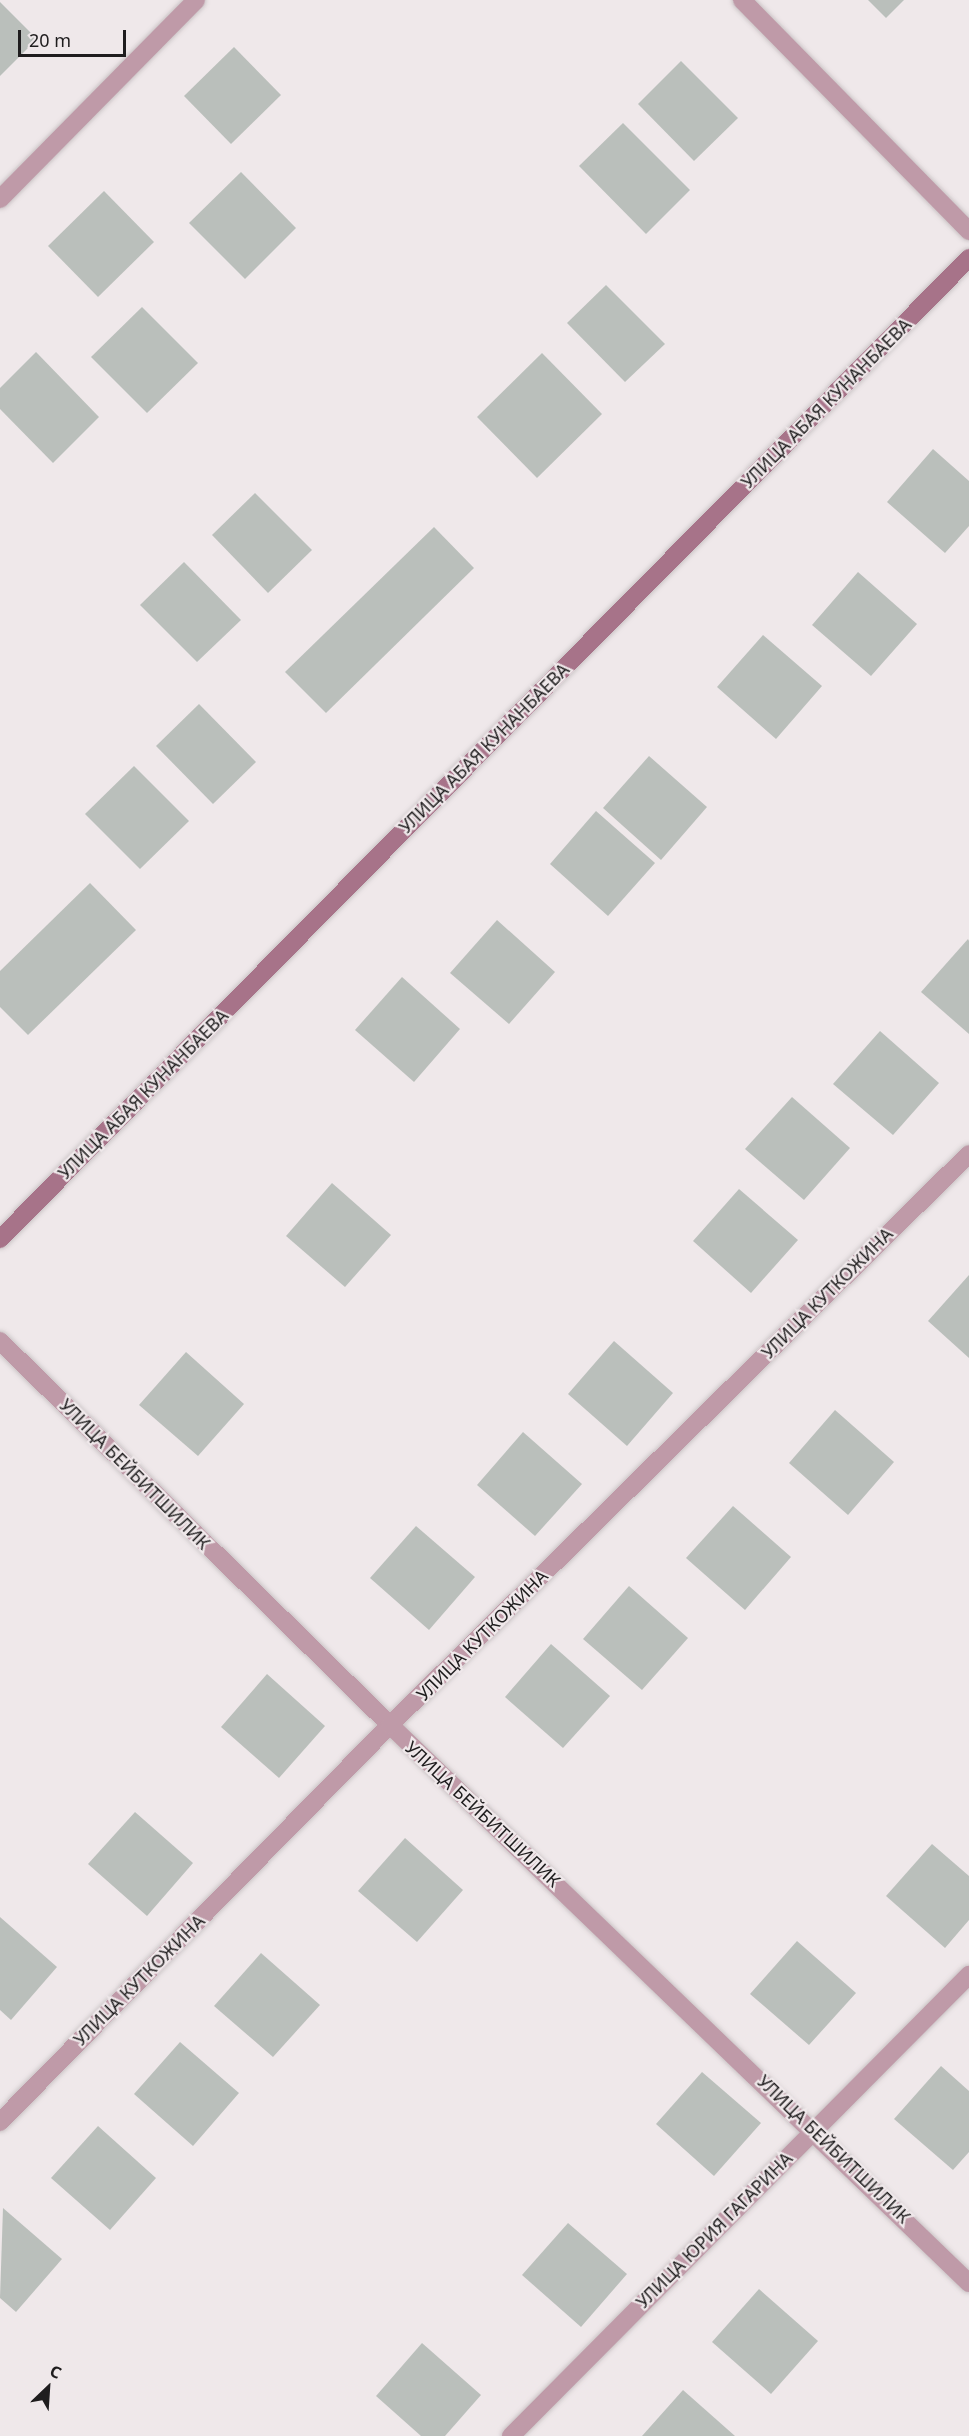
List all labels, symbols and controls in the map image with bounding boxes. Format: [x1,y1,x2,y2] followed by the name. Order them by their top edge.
[21,18,129,56] scale bar
[29,28,71,52] text: 20 m
[736,313,916,493] street label: УЛИЦА АБАЯ КУНАНБАЕВА
[394,658,574,838] street label: УЛИЦА АБАЯ КУНАНБАЕВА
[53,1004,233,1184] street label: УЛИЦА АБАЯ КУНАНБАЕВА
[757,1223,897,1363] street label: УЛИЦА КУТКОЖИНА
[55,1394,215,1554] street label: УЛИЦА БЕЙБИТШИЛИК
[412,1565,552,1705] street label: УЛИЦА КУТКОЖИНА
[401,1736,565,1892] street label: УЛИЦА БЕЙБИТШИЛИК
[69,1910,209,2050] street label: УЛИЦА КУТКОЖИНА
[753,2070,915,2228] street label: УЛИЦА БЕЙБИТШИЛИК
[631,2147,797,2313] street label: УЛИЦА ЮРИЯ ГАГАРИНА
[18,2358,78,2418] north arrow
[46,2360,65,2384] text: С

